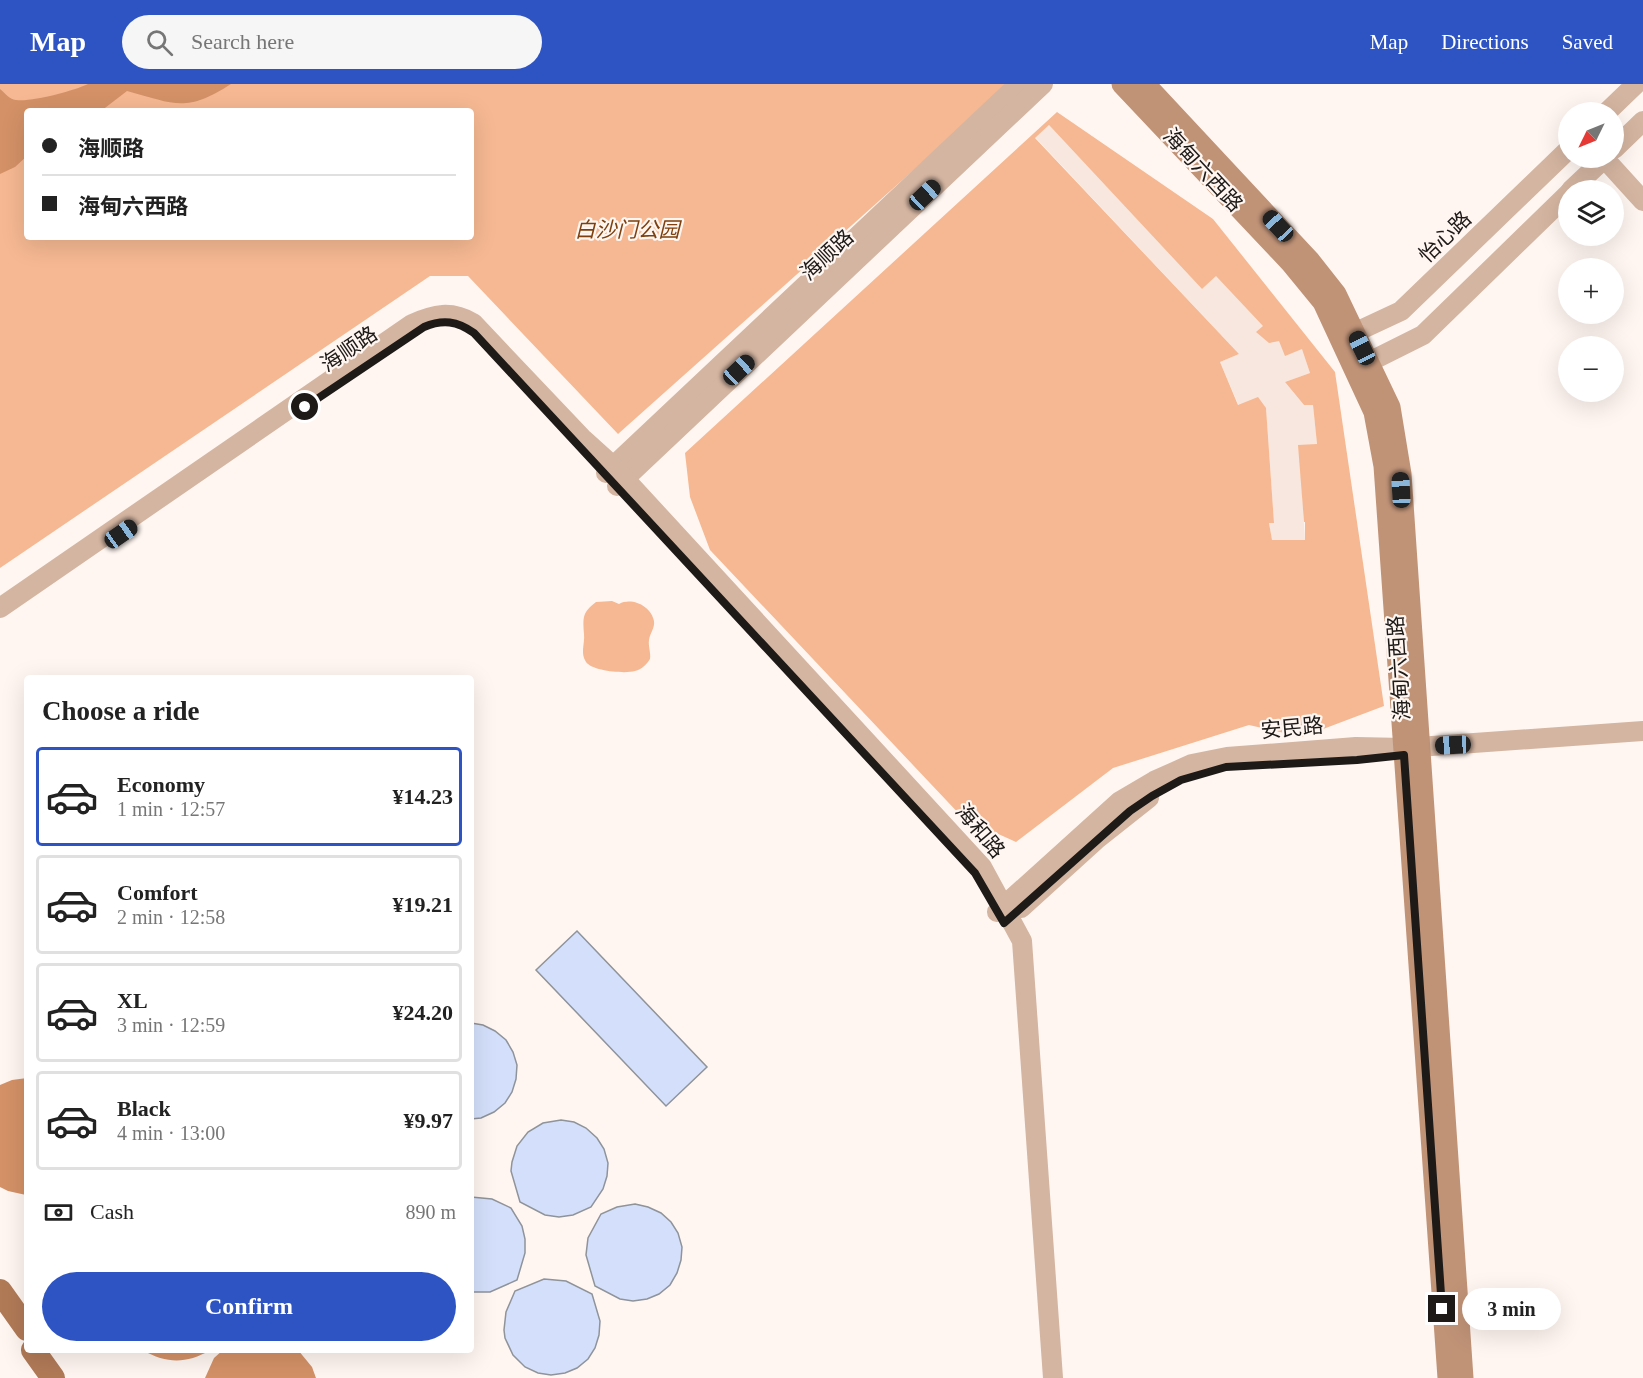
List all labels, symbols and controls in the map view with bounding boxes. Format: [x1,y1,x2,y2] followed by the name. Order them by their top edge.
[122,15,542,69] search box
[30,26,86,57] text: Map
[143,26,176,59] icon: search
[191,29,294,54] text: Search here
[1370,30,1408,54] text: Map
[1441,30,1529,54] text: Directions
[1562,30,1613,54] text: Saved
[1558,102,1624,168] north arrow
[1558,102,1624,402] map controls
[1158,123,1248,217] street label: 海甸六西路
[78,136,144,161] text: 海顺路
[906,176,944,214] car
[1558,180,1624,246] button: layers
[78,194,188,219] text: 海甸六西路
[1414,206,1476,268] street label: 怡心路
[1259,207,1297,245] car
[575,218,682,242] park label: 白沙门公园
[796,225,858,285] street label: 海顺路
[1558,258,1624,324] button: +
[316,321,382,377] street label: 海顺路
[1346,328,1378,368] car
[1558,336,1624,402] button: −
[720,351,758,389] car
[291,393,318,420] route start
[1391,472,1411,508] car
[101,516,141,552] car
[1383,615,1415,721] street label: 海甸六西路
[42,696,200,726] text: Choose a ride
[1260,713,1324,743] street label: 安民路
[1435,735,1471,755] car
[45,770,99,824] icon: car
[117,772,205,797] text: Economy
[393,784,453,809] text: ¥14.23
[117,798,225,820] text: 1 min · 12:57
[951,799,1009,863] street label: 海和路
[45,878,99,932] icon: car
[117,880,198,905] text: Comfort
[393,892,453,917] text: ¥19.21
[117,906,225,928] text: 2 min · 12:58
[45,986,99,1040] icon: car
[117,988,148,1013] text: XL
[393,1000,453,1025] text: ¥24.20
[117,1014,225,1036] text: 3 min · 12:59
[45,1094,99,1148] icon: car
[117,1096,171,1121] text: Black
[404,1108,453,1133] text: ¥9.97
[117,1122,225,1144] text: 4 min · 13:00
[42,1196,75,1229] icon: cash
[90,1199,134,1224] text: Cash
[405,1201,456,1223] text: 890 m
[42,1272,456,1341] button: Confirm
[1463,1288,1562,1330] callout: 3 min
[1428,1295,1455,1322] route end
[1487,1298,1536,1320] text: 3 min

